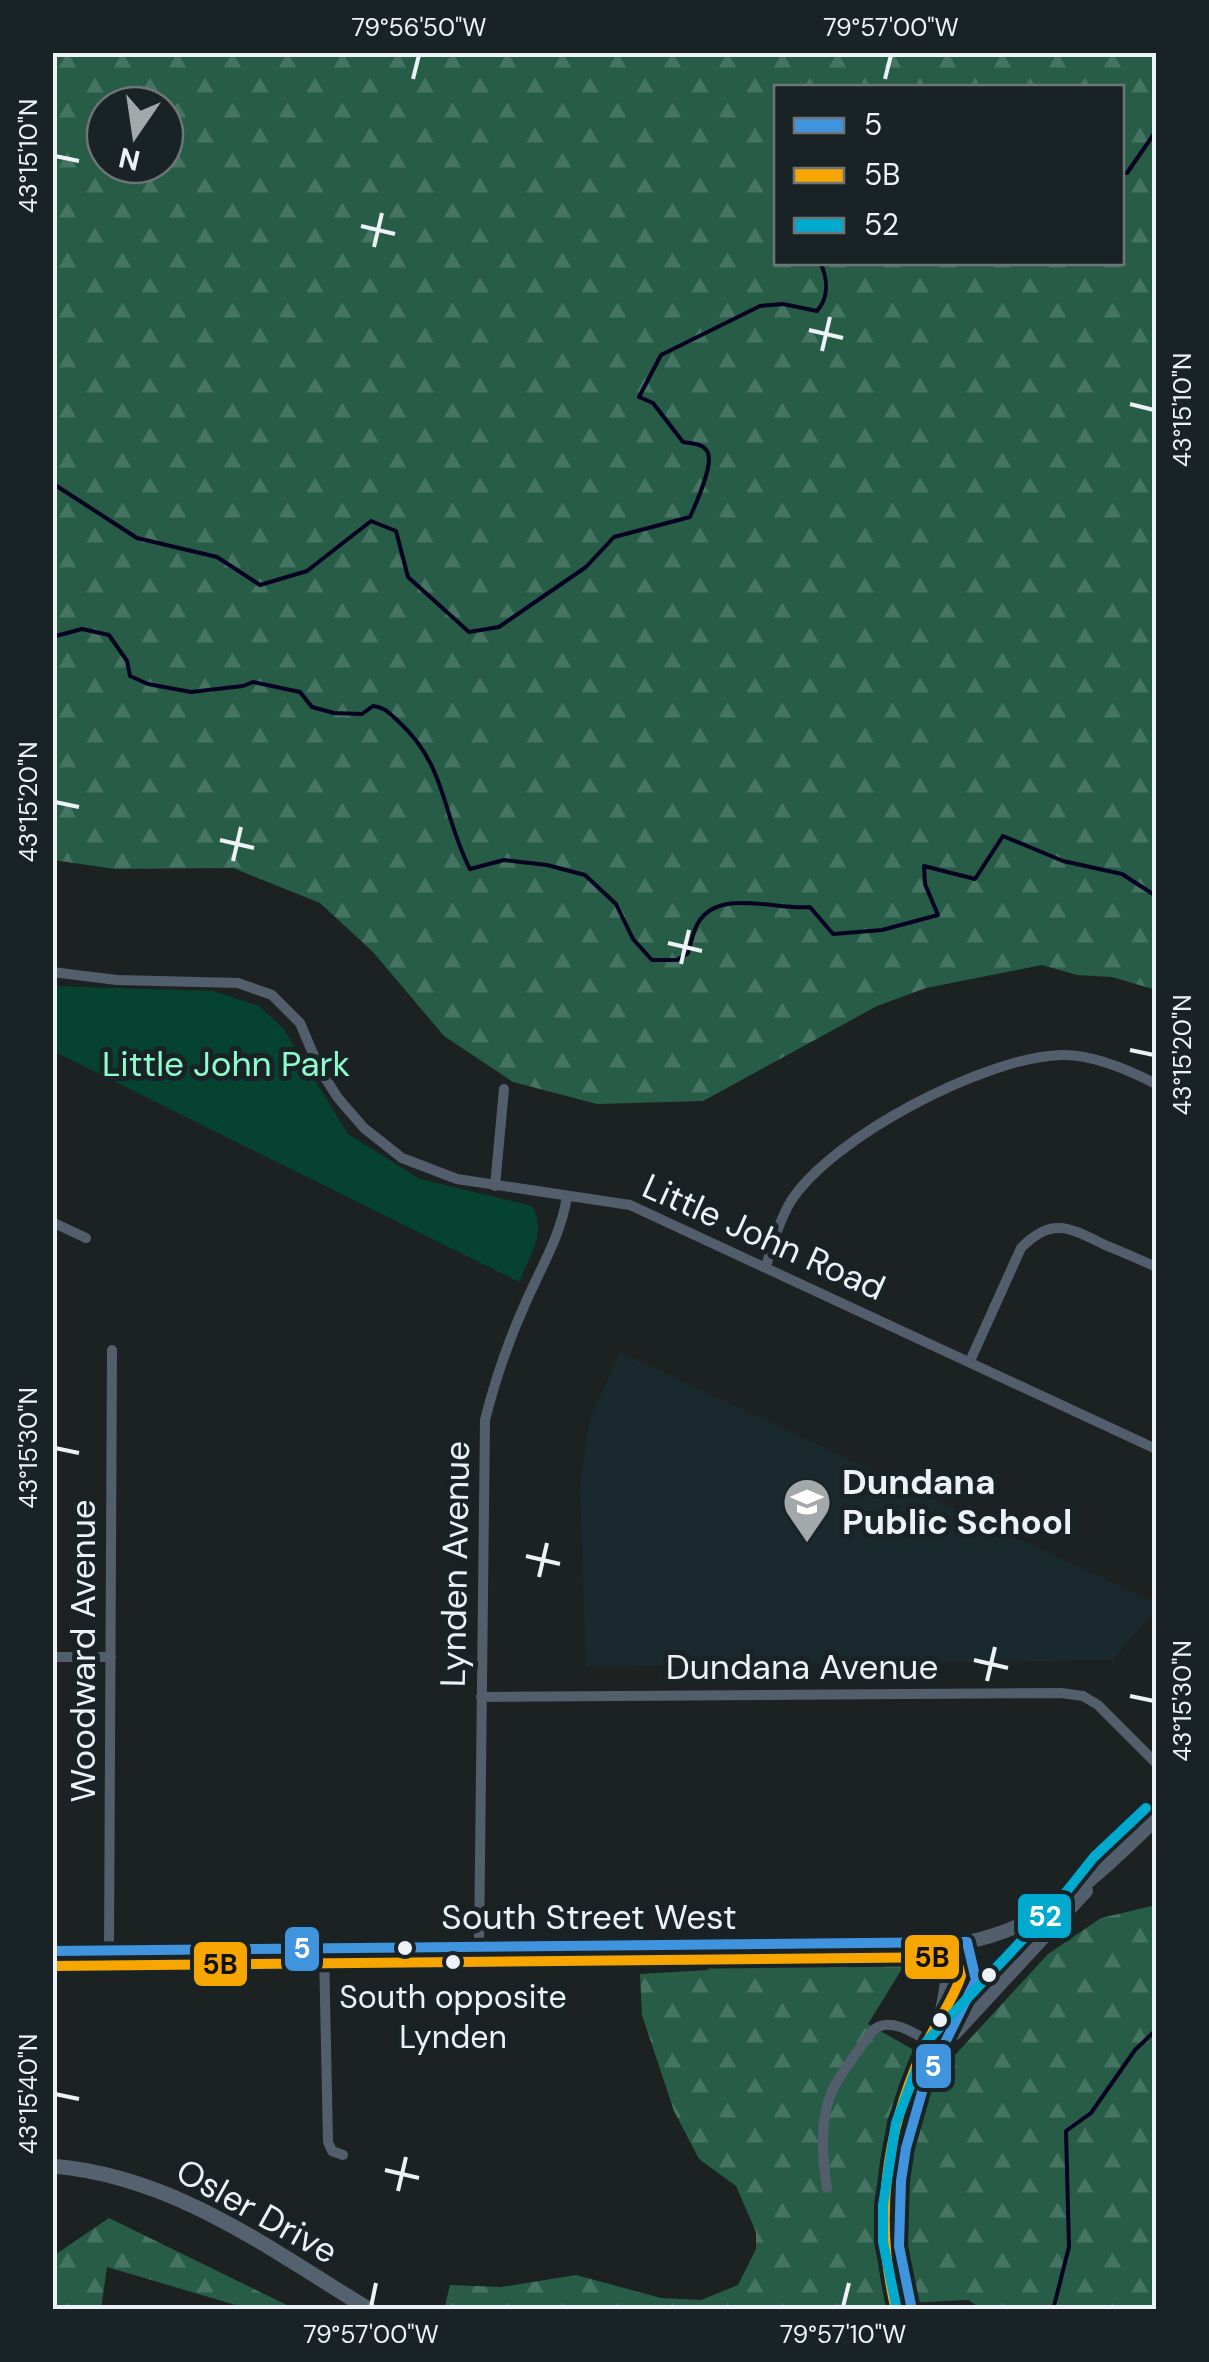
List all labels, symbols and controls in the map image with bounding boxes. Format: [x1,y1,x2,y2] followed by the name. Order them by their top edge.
[352,11,486,44] text: 79°56'50"W
[823,11,959,44] text: 79°57'00"W
[85,85,185,185] north arrow
[774,85,1124,265] legend
[12,99,45,213] text: 43°15'10"N
[864,105,882,144] text: 5
[115,139,144,179] text: N
[864,155,900,194] text: 5B
[864,205,899,244] text: 52
[1166,353,1199,467] text: 43°15'10"N
[12,742,45,862] text: 43°15'20"N
[1166,995,1199,1115] text: 43°15'20"N
[102,1041,350,1087] park label: Little John Park
[636,1163,892,1311] street label: Little John Road
[12,1387,45,1509] text: 43°15'30"N
[430,1441,480,1687] street label: Lynden Avenue
[842,1459,1072,1545] place label: Dundana Public School
[781,1476,833,1544] school or university icon: Dundana Public School
[60,1499,106,1803] street label: Woodward Avenue
[1166,1640,1199,1762] text: 43°15'30"N
[666,1644,938,1690] street label: Dundana Avenue
[1016,1892,1073,1940] line badge: 52
[441,1894,737,1940] street label: South Street West
[1028,1898,1062,1935] text: 52
[283,1925,321,1973] line badge: 5
[293,1930,311,1967] text: 5
[903,1933,961,1981] line badge: 5B
[395,1938,415,1958] unlabelled marker
[914,1939,950,1976] text: 5B
[192,1940,249,1988] line badge: 5B
[202,1946,238,1983] text: 5B
[443,1952,463,1972] marker: South opposite Lynden
[979,1965,999,1985] unlabelled marker
[339,1976,567,2058] place label: South opposite Lynden
[930,2010,950,2030] unlabelled marker
[12,2034,45,2154] text: 43°15'40"N
[914,2042,953,2090] line badge: 5
[924,2048,942,2085] text: 5
[168,2148,346,2274] street label: Osler Drive
[303,2318,439,2351] text: 79°57'00"W
[780,2318,906,2351] text: 79°57'10"W

